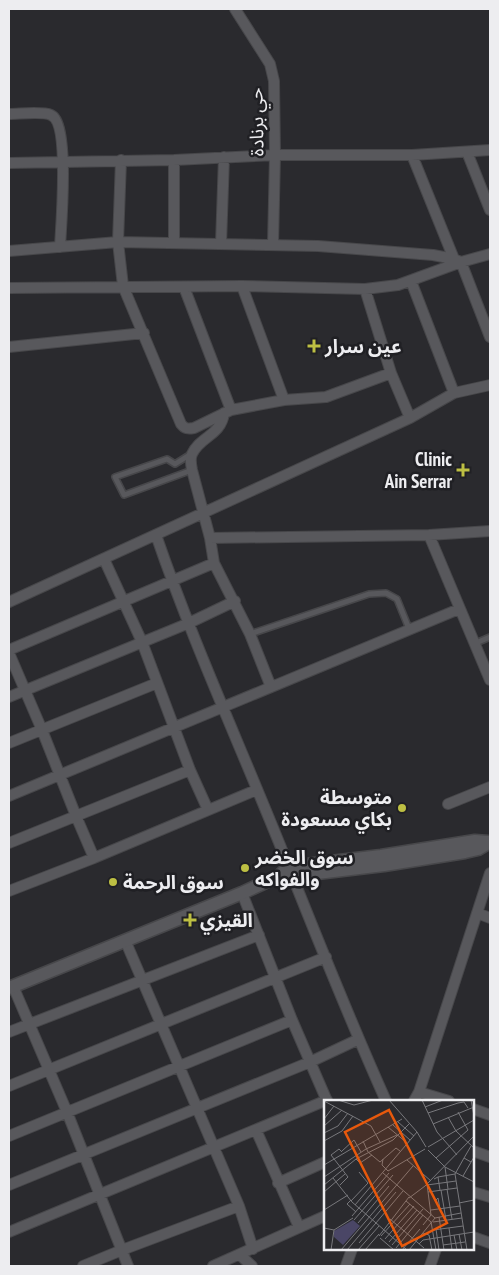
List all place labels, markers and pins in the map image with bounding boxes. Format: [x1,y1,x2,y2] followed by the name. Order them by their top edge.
[324,334,402,358] place label: عين سرار
[307,339,321,353] marker: عين سرار
[384,447,452,493] place label: Clinic Ain Serrar
[456,463,470,477] marker: Clinic Ain Serrar
[281,785,392,834] place label: متوسطة بكاي مسعودة
[396,802,408,814] marker: متوسطة بكاي مسعودة
[254,845,354,891] place label: سوق الخضر والفواكه
[239,862,251,874] marker: سوق الخضر والفواكه
[123,870,224,894] place label: سوق الرحمة
[107,876,119,888] marker: سوق الرحمة
[200,908,253,935] place label: القيزي
[184,914,196,926] marker: القيزي

